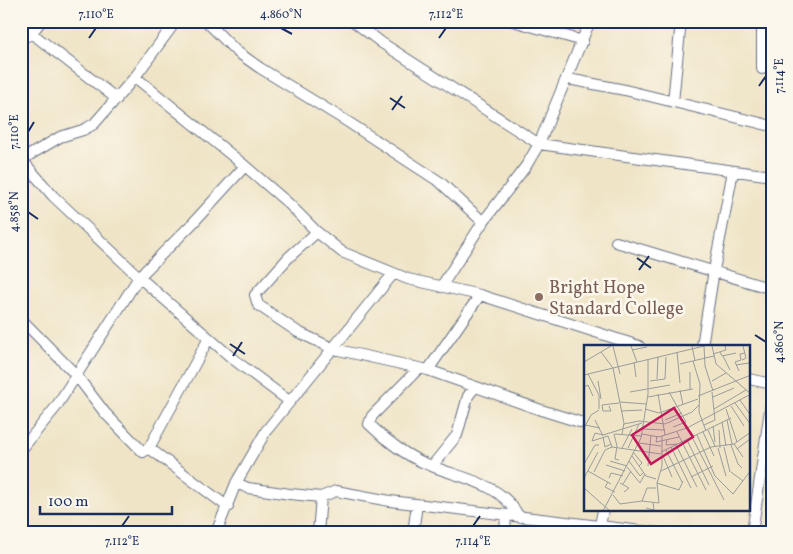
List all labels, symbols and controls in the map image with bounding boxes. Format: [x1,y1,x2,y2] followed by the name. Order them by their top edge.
[78,7,114,23] text: 7.110°E
[260,7,302,23] text: 4.860°N
[429,7,463,23] text: 7.112°E
[772,58,788,94] text: 7.114°E
[7,114,23,150] text: 7.110°E
[7,191,23,233] text: 4.858°N
[549,276,684,322] place label: Bright Hope Standard College
[533,291,545,303] marker: Bright Hope Standard College
[772,321,788,363] text: 4.860°N
[584,345,750,512] inset map
[40,484,172,516] scale bar
[48,492,88,513] text: 100 m
[105,534,139,550] text: 7.112°E
[455,534,491,550] text: 7.114°E

